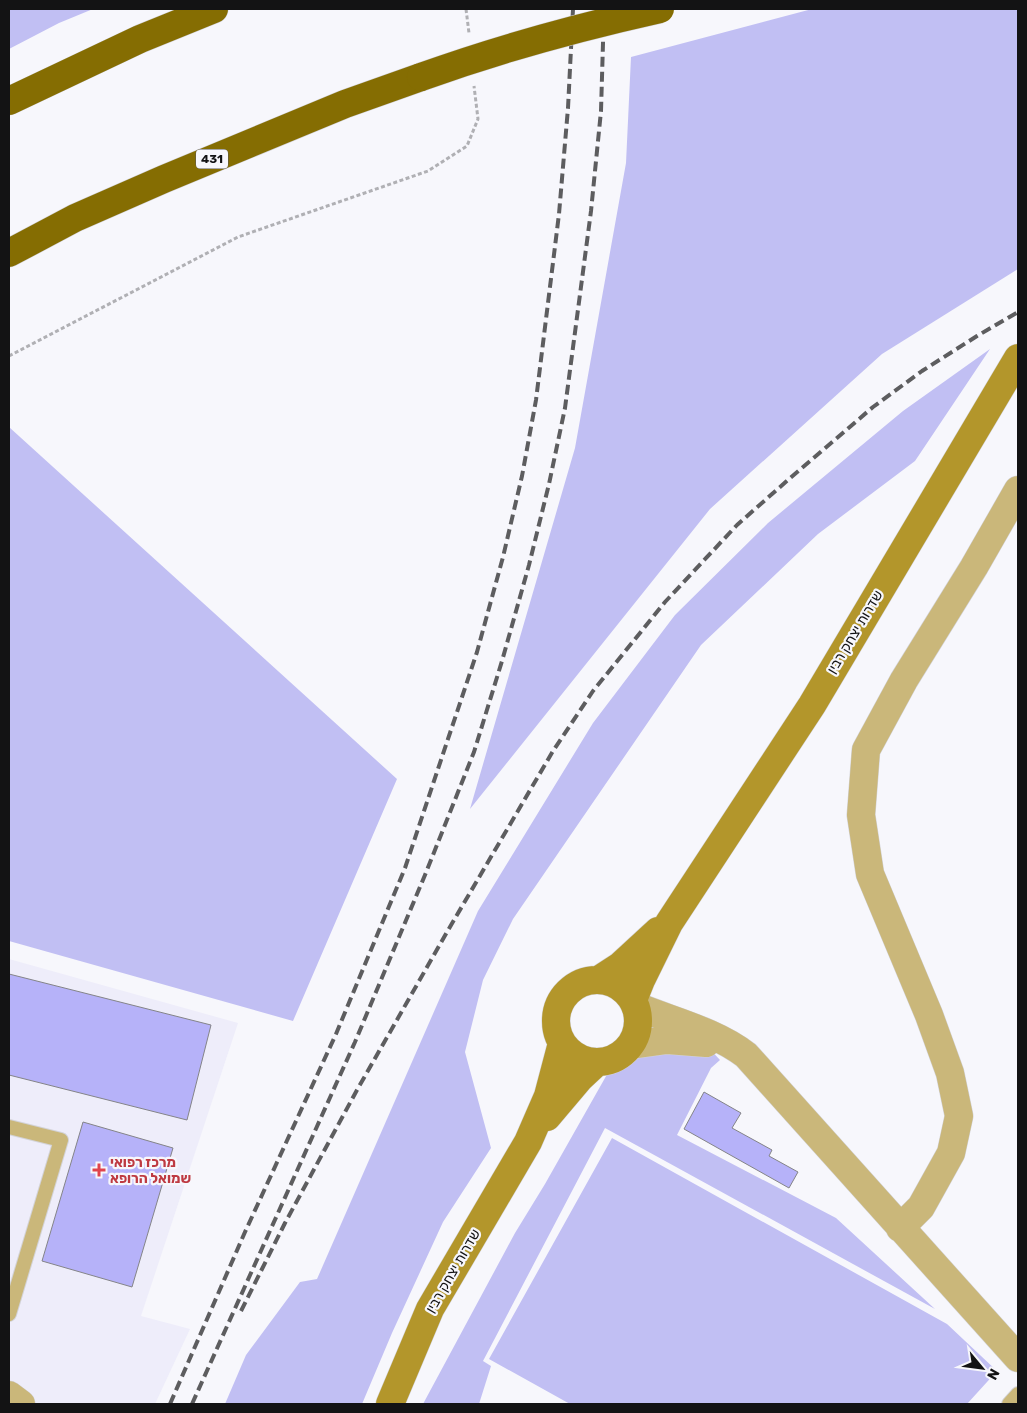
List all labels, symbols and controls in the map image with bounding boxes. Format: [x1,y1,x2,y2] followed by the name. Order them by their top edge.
[196,150,228,168] road number: 431
[823,587,887,677] street label: שדרות יצחק רבין
[110,1154,191,1187] place label: מרכז רפואי שמואל הרופא
[92,1163,106,1177] marker: מרכז רפואי שמואל הרופא
[422,1226,484,1316] street label: שדרות יצחק רבין
[957,1343,1007,1393] north arrow
[983,1366,1003,1383] text: N

